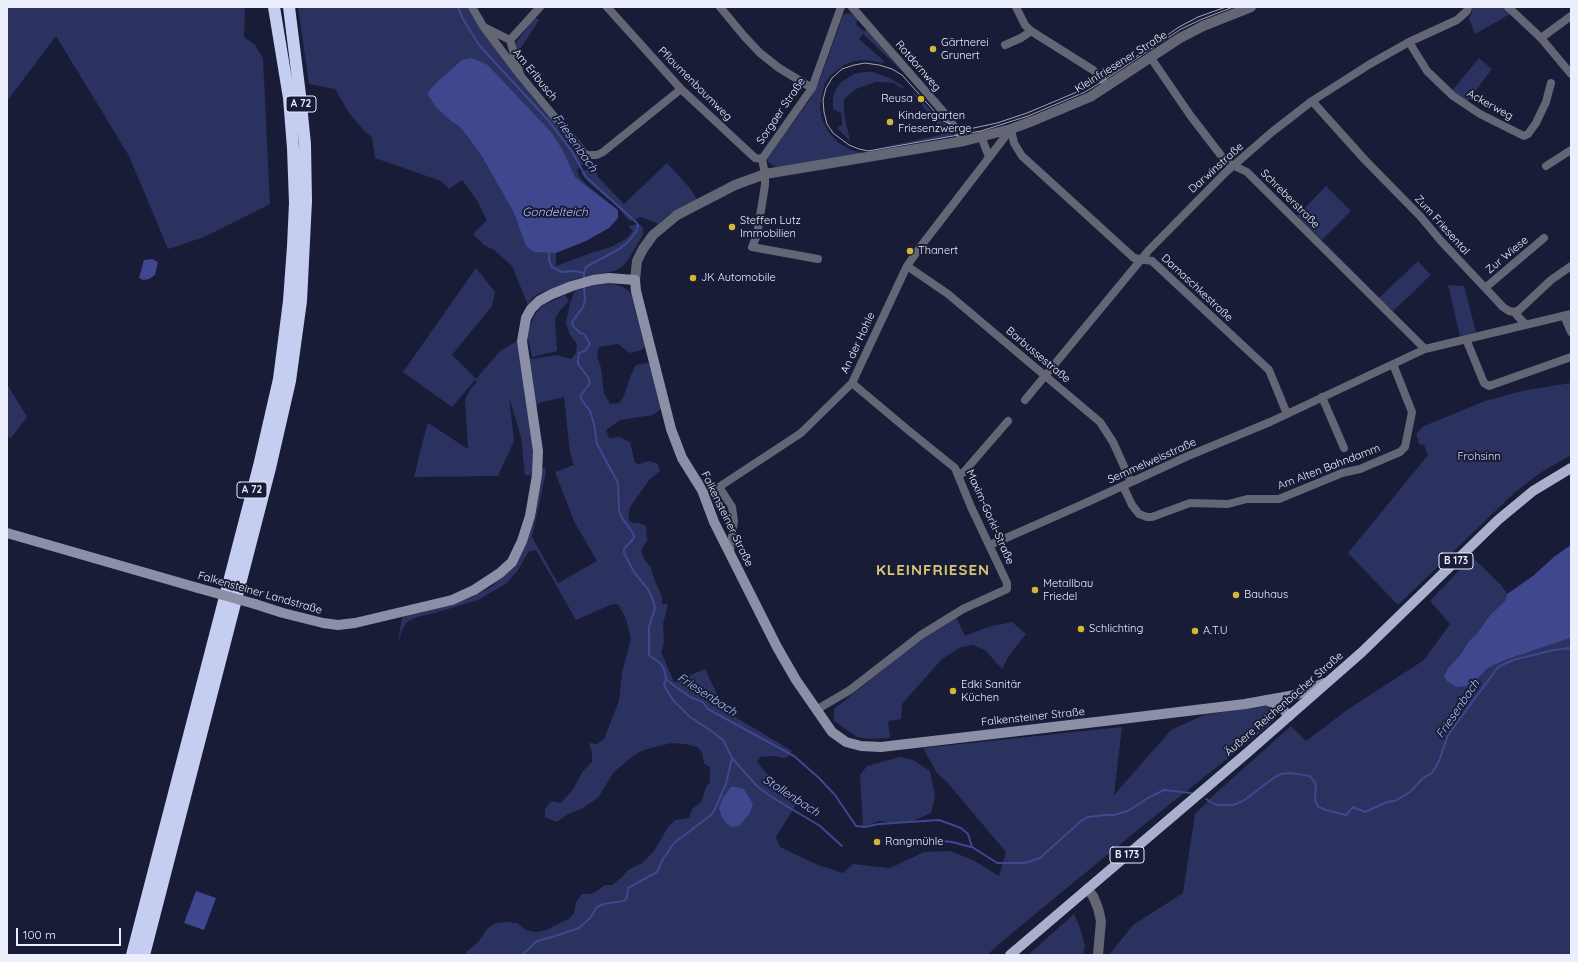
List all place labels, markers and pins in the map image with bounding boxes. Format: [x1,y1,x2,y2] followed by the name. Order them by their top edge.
[941,36,989,62] place label: Gärtnerei Grunert
[928,44,938,54] marker: Gärtnerei Grunert
[881,92,913,106] place label: Reusa
[916,94,926,104] marker: Reusa
[898,109,971,135] place label: Kindergarten Friesenzwerge
[885,117,895,127] marker: Kindergarten Friesenzwerge
[740,214,801,240] place label: Steffen Lutz Immobilien
[727,222,737,232] marker: Steffen Lutz Immobilien
[918,244,958,258] place label: Thanert
[905,246,915,256] marker: Thanert
[701,271,776,285] place label: JK Automobile
[688,273,698,283] marker: JK Automobile
[1043,577,1093,603] place label: Metallbau Friedel
[1030,585,1040,595] marker: Metallbau Friedel
[1244,588,1288,602] place label: Bauhaus
[1231,590,1241,600] marker: Bauhaus
[1089,622,1143,636] place label: Schlichting
[1076,624,1086,634] marker: Schlichting
[1203,624,1227,638] place label: A.T.U
[1190,626,1200,636] marker: A.T.U
[961,678,1021,704] place label: Edki Sanitär Küchen
[948,686,958,696] marker: Edki Sanitär Küchen
[885,835,943,849] place label: Rangmühle
[872,837,882,847] marker: Rangmühle

